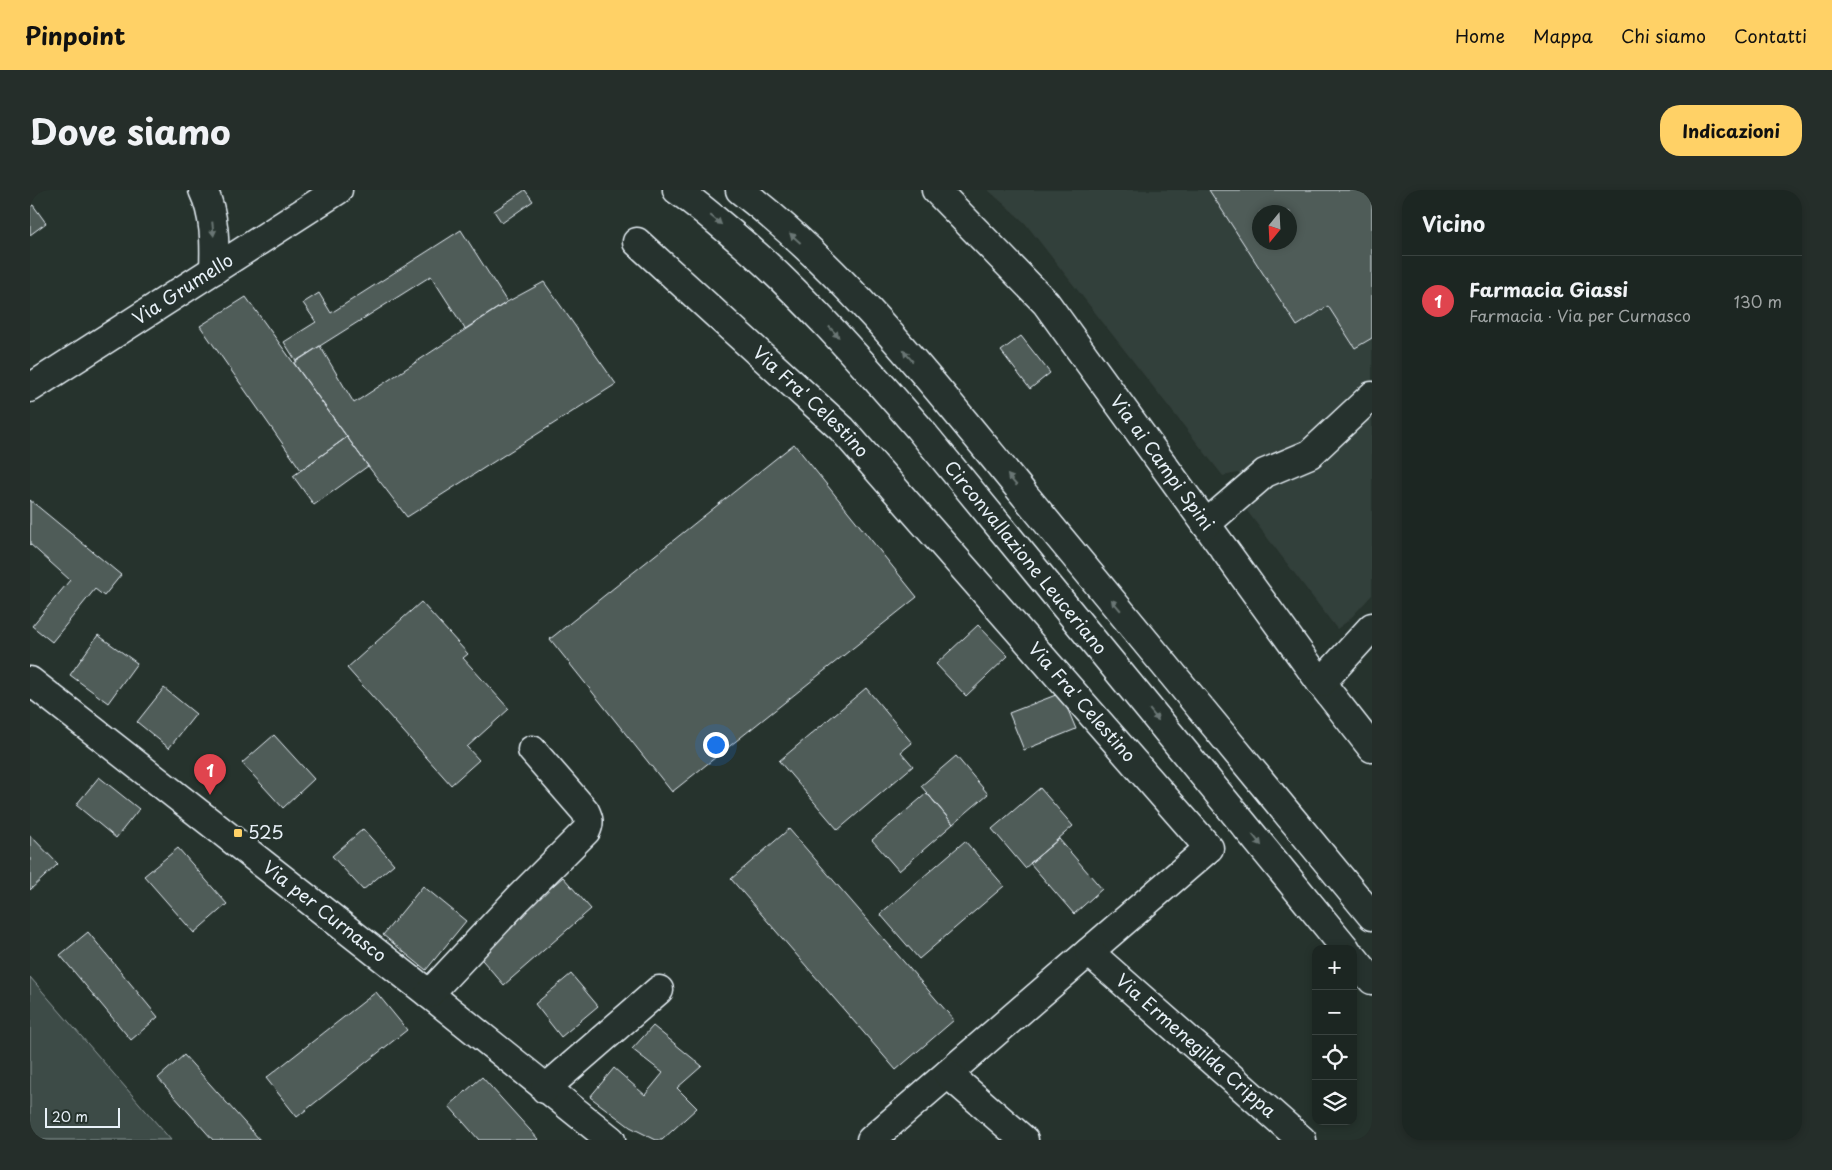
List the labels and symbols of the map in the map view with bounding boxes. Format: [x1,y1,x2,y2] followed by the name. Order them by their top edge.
[1252,205,1297,250] north arrow
[709,214,722,225] one-way arrow
[209,222,217,238] one-way arrow
[790,232,802,244] one-way arrow
[127,246,238,331] street label: Via Grumello
[828,325,840,337] one-way arrow
[747,339,876,463] street label: Via Fra' Celestino
[902,349,913,362] one-way arrow
[1104,388,1221,536] street label: Via ai Campi Spini
[939,454,1114,660] street label: Circonvallazione Leuceriano
[1007,474,1018,486] one-way arrow
[1110,599,1121,612] one-way arrow
[1022,635,1143,767] street label: Via Fra' Celestino
[1148,708,1159,721] one-way arrow
[703,732,729,758] your location
[194,754,226,795] pin: 1
[248,818,284,845] place label: 525
[232,827,244,839] marker: 525
[1251,834,1262,846] one-way arrow
[257,853,393,968] street label: Via per Curnasco
[1110,967,1283,1123] street label: Via Ermenegilda Crippa
[45,1105,120,1128] scale bar

